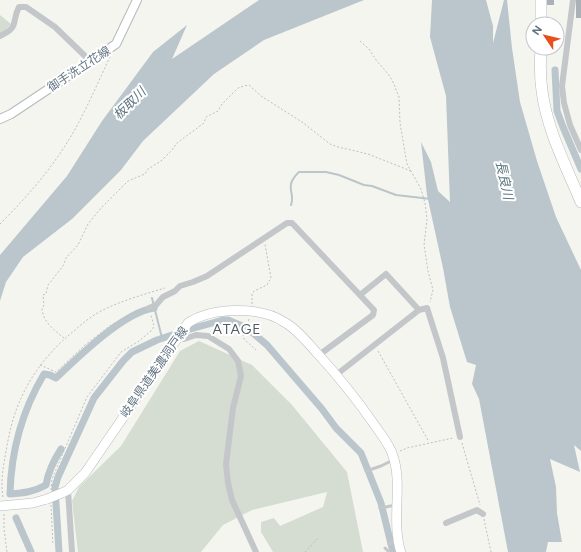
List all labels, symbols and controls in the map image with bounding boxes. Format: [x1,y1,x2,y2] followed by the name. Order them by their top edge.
[525,16,565,56] north arrow
[529,23,545,38] text: N
[45,44,113,94] street label: 御手洗立花線
[110,83,150,122] water label: 板取川
[493,159,516,203] water label: 長良川
[212,321,262,338] district label: ATAGE
[117,324,191,420] street label: 岐阜県道美濃洞戸線

